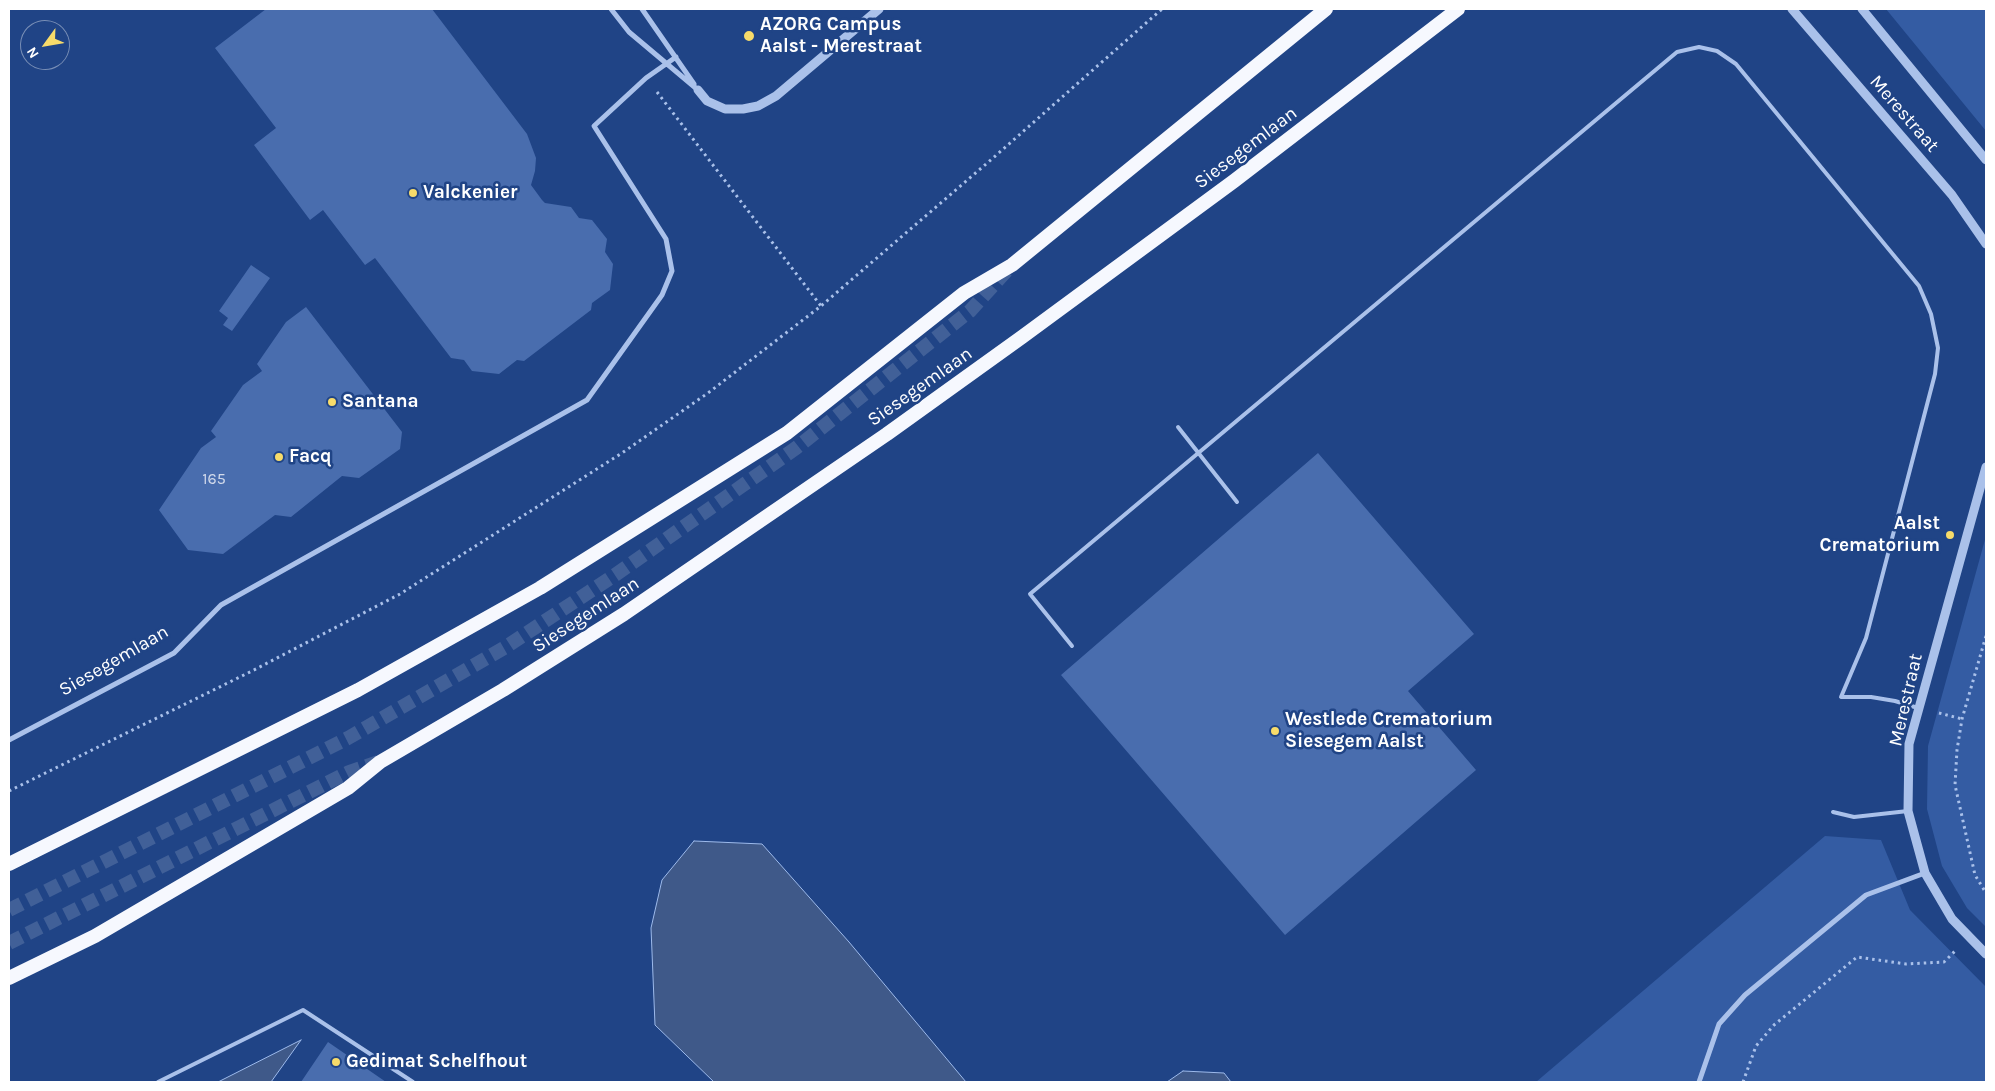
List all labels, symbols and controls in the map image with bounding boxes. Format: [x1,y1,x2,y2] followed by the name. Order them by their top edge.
[760,14,922,58] place label: AZORG Campus Aalst - Merestraat
[20,20,70,70] north arrow
[742,29,756,43] marker: AZORG Campus Aalst - Merestraat
[23,44,43,61] text: N
[1864,71,1944,157] street label: Merestraat
[1190,102,1302,194] street label: Siesegemlaan
[423,182,518,204] place label: Valckenier
[407,187,419,199] marker: Valckenier
[863,342,977,432] street label: Siesegemlaan
[342,391,419,413] place label: Santana
[326,396,338,408] marker: Santana
[289,446,332,468] place label: Facq
[273,451,285,463] marker: Facq
[202,469,226,489] house number: 165
[1819,513,1940,557] place label: Aalst Crematorium
[1944,529,1956,541] marker: Aalst Crematorium
[528,572,644,658] street label: Siesegemlaan
[55,620,173,702] street label: Siesegemlaan
[1884,651,1928,749] street label: Merestraat
[1285,709,1493,753] place label: Westlede Crematorium Siesegem Aalst
[1269,725,1281,737] marker: Westlede Crematorium Siesegem Aalst
[346,1051,527,1073] place label: Gedimat Schelfhout
[330,1056,342,1068] marker: Gedimat Schelfhout

